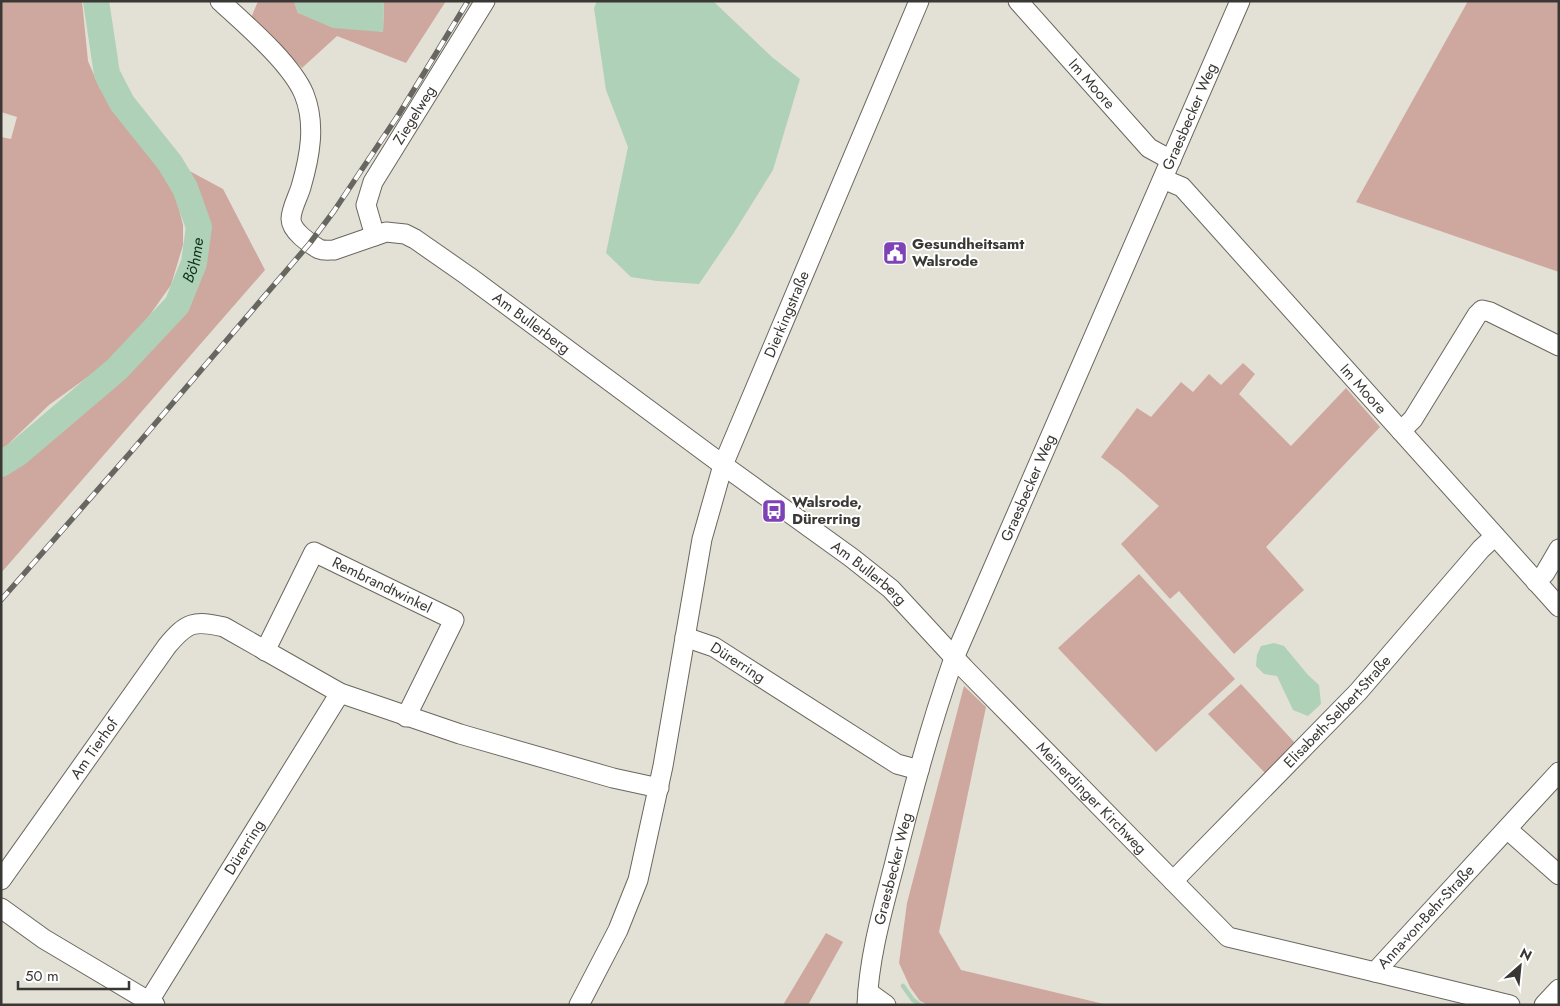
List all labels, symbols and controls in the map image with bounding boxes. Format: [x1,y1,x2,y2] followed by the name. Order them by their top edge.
[1063,54,1121,114] street label: Im Moore
[1157,59,1223,174] street label: Graesbecker Weg
[388,81,441,149] street label: Ziegelweg
[912,233,1024,272] place label: Gesundheitsamt Walsrode
[176,236,209,286] water label: Böhme
[882,240,908,266] public building icon: Gesundheitsamt Walsrode
[759,267,815,361] street label: Dierkingstraße
[488,287,575,359] street label: Am Bullerberg
[1335,359,1392,419] street label: Im Moore
[995,431,1061,545] street label: Graesbecker Weg
[792,491,862,530] place label: Walsrode, Dürerring
[761,498,787,524] bus stop icon: Walsrode, Dürerring
[826,535,912,610] street label: Am Bullerberg
[328,551,436,619] street label: Rembrandtwinkel
[706,636,770,688] street label: Dürerring
[1278,650,1396,773] street label: Elisabeth-Selbert-Straße
[65,713,124,784] street label: Am Tierhof
[1031,737,1152,859] street label: Meinerdinger Kirchweg
[868,810,918,927] street label: Graesbecker Weg
[219,815,270,879] street label: Dürerring
[1372,860,1480,974] street label: Anna-von-Behr-Straße
[1495,941,1545,991] north arrow
[1516,943,1535,966] text: N
[18,958,129,990] scale bar
[25,965,59,987] text: 50 m

